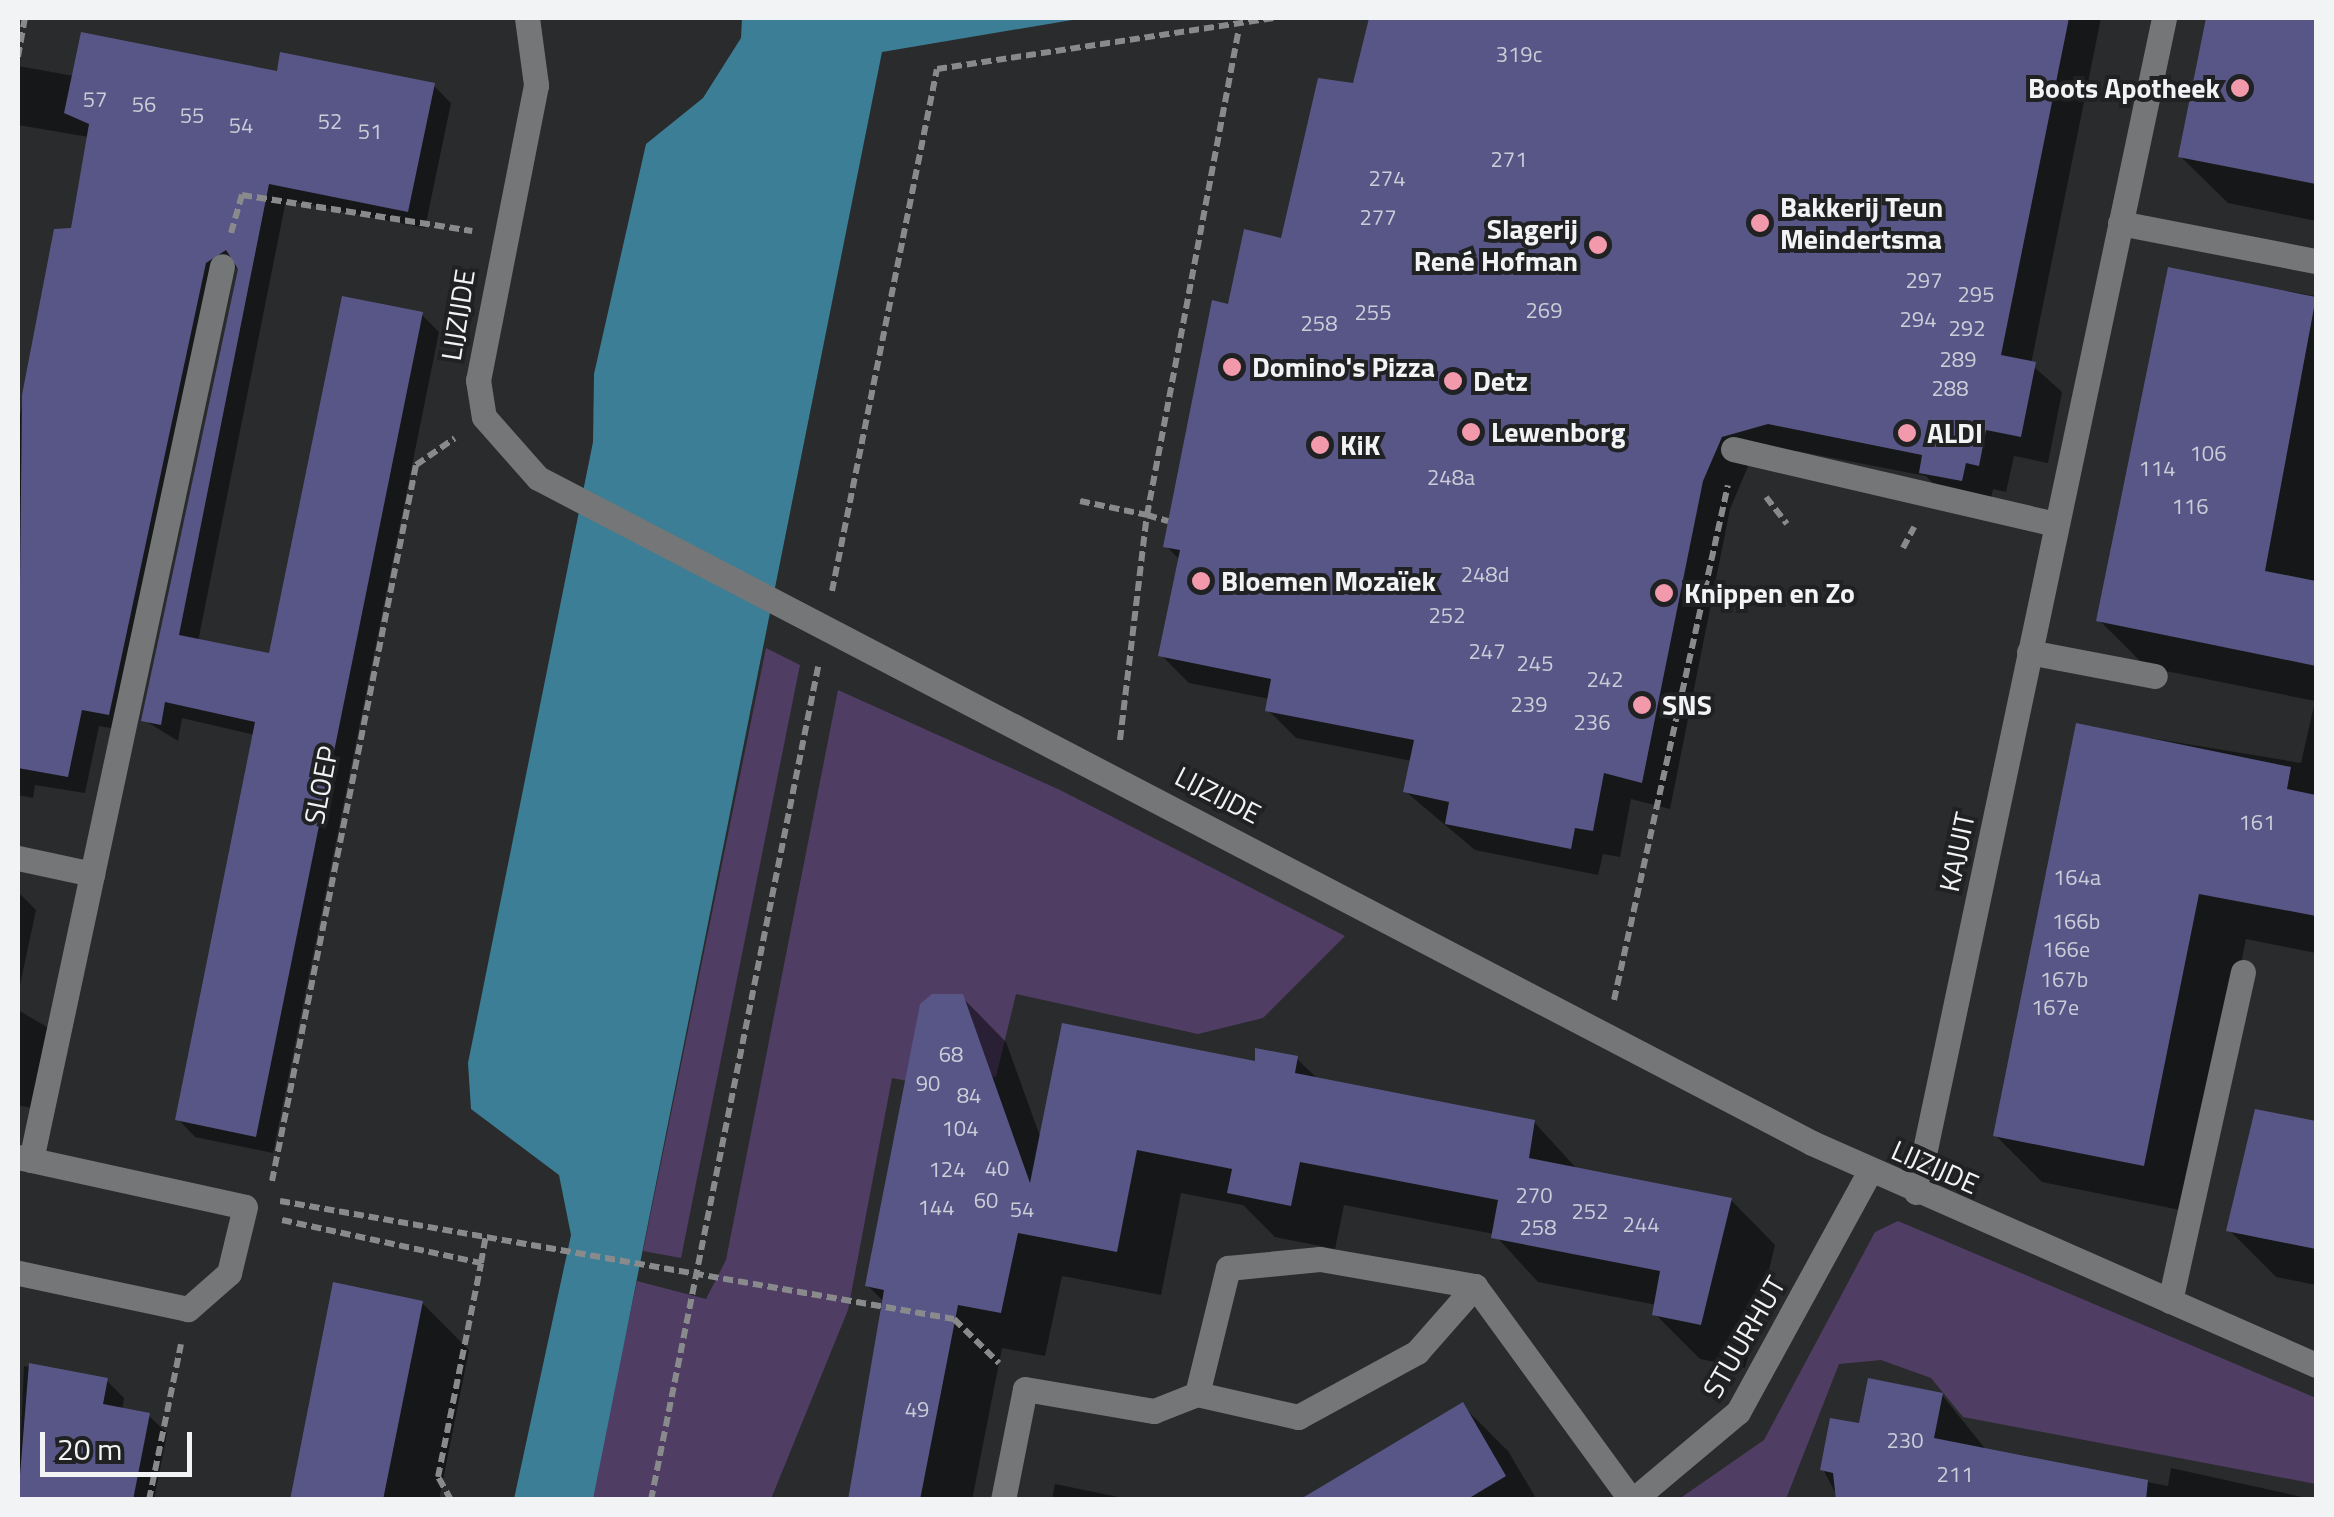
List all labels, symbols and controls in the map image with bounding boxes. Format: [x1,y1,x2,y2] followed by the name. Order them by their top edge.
[1496,42,1542,68] house number: 319c
[2028,71,2220,105] place label: Boots Apotheek
[2229,77,2251,99] marker: Boots Apotheek
[83,87,107,113] house number: 57
[132,92,156,118] house number: 56
[180,103,204,129] house number: 55
[318,109,342,135] house number: 52
[229,113,253,139] house number: 54
[358,119,382,145] house number: 51
[1491,147,1527,173] house number: 271
[1369,166,1405,192] house number: 274
[1780,190,1943,256] place label: Bakkerij Teun Meindertsma
[1360,205,1396,231] house number: 277
[1414,212,1578,278] place label: Slagerij René Hofman
[1749,212,1771,234] marker: Bakkerij Teun Meindertsma
[1587,234,1609,256] marker: Slagerij René Hofman
[434,267,482,363] street label: LIJZIJDE
[1906,268,1942,294] house number: 297
[1958,282,1994,308] house number: 295
[1526,298,1562,324] house number: 269
[1355,300,1391,326] house number: 255
[1900,307,1936,333] house number: 294
[1301,311,1337,337] house number: 258
[1949,316,1985,342] house number: 292
[1940,347,1976,373] house number: 289
[1252,350,1435,384] place label: Domino's Pizza
[1221,356,1243,378] marker: Domino's Pizza
[1473,364,1528,398] place label: Detz
[1442,370,1464,392] marker: Detz
[1932,376,1968,402] house number: 288
[1491,415,1625,449] place label: Lewenborg
[1927,416,1983,450] place label: ALDI
[1460,421,1482,443] marker: Lewenborg
[1896,422,1918,444] marker: ALDI
[1340,428,1380,462] place label: KiK
[1309,434,1331,456] marker: KiK
[2190,441,2226,467] house number: 106
[2139,456,2175,482] house number: 114
[1427,465,1475,491] house number: 248a
[2172,494,2208,520] house number: 116
[1461,562,1509,588] house number: 248d
[1221,564,1436,598] place label: Bloemen Mozaïek
[1190,570,1212,592] marker: Bloemen Mozaïek
[1684,576,1855,610] place label: Knippen en Zo
[1653,582,1675,604] marker: Knippen en Zo
[1429,603,1465,629] house number: 252
[1469,639,1505,665] house number: 247
[1517,651,1553,677] house number: 245
[1587,667,1623,693] house number: 242
[1662,688,1712,722] place label: SNS
[1511,692,1547,718] house number: 239
[1631,694,1653,716] marker: SNS
[1574,710,1610,736] house number: 236
[297,743,345,827] street label: SLOEP
[1170,759,1266,831] street label: LIJZIJDE
[1932,809,1982,895] street label: KAJUIT
[2239,810,2275,836] house number: 161
[2053,865,2101,891] house number: 164a
[2052,909,2100,935] house number: 166b
[2042,937,2090,963] house number: 166e
[2040,967,2088,993] house number: 167b
[2031,995,2079,1021] house number: 167e
[939,1042,963,1068] house number: 68
[916,1071,940,1097] house number: 90
[957,1083,981,1109] house number: 84
[942,1116,978,1142] house number: 104
[1886,1133,1984,1201] street label: LIJZIJDE
[985,1156,1009,1182] house number: 40
[929,1157,965,1183] house number: 124
[1516,1183,1552,1209] house number: 270
[974,1188,998,1214] house number: 60
[918,1195,954,1221] house number: 144
[1010,1197,1034,1223] house number: 54
[1572,1199,1608,1225] house number: 252
[1623,1212,1659,1238] house number: 244
[1520,1215,1556,1241] house number: 258
[1696,1270,1792,1404] street label: STUURHUT
[905,1397,929,1423] house number: 49
[45,1412,198,1474] scale bar
[57,1426,122,1472] text: 20 m
[1887,1428,1923,1454] house number: 230
[1937,1462,1973,1488] house number: 211

